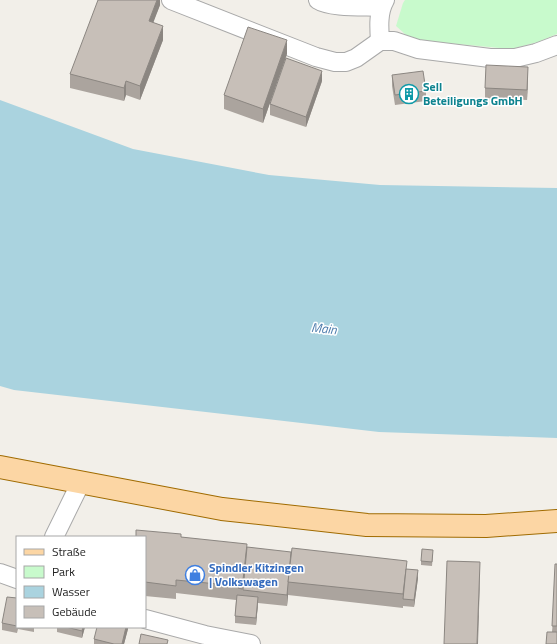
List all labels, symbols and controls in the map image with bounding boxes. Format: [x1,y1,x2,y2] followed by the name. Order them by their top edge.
[423,77,523,110] place label: Sell Beteiligungs GmbH
[398,83,420,105] building icon: Sell Beteiligungs GmbH
[310,317,338,339] water label: Main
[16,536,146,628] legend
[52,542,86,561] text: Straße
[209,558,304,591] place label: Spindler Kitzingen | Volkswagen
[52,562,75,581] text: Park
[184,564,206,586] shop icon: Spindler Kitzingen | Volkswagen
[52,582,90,601] text: Wasser
[52,602,97,621] text: Gebäude

